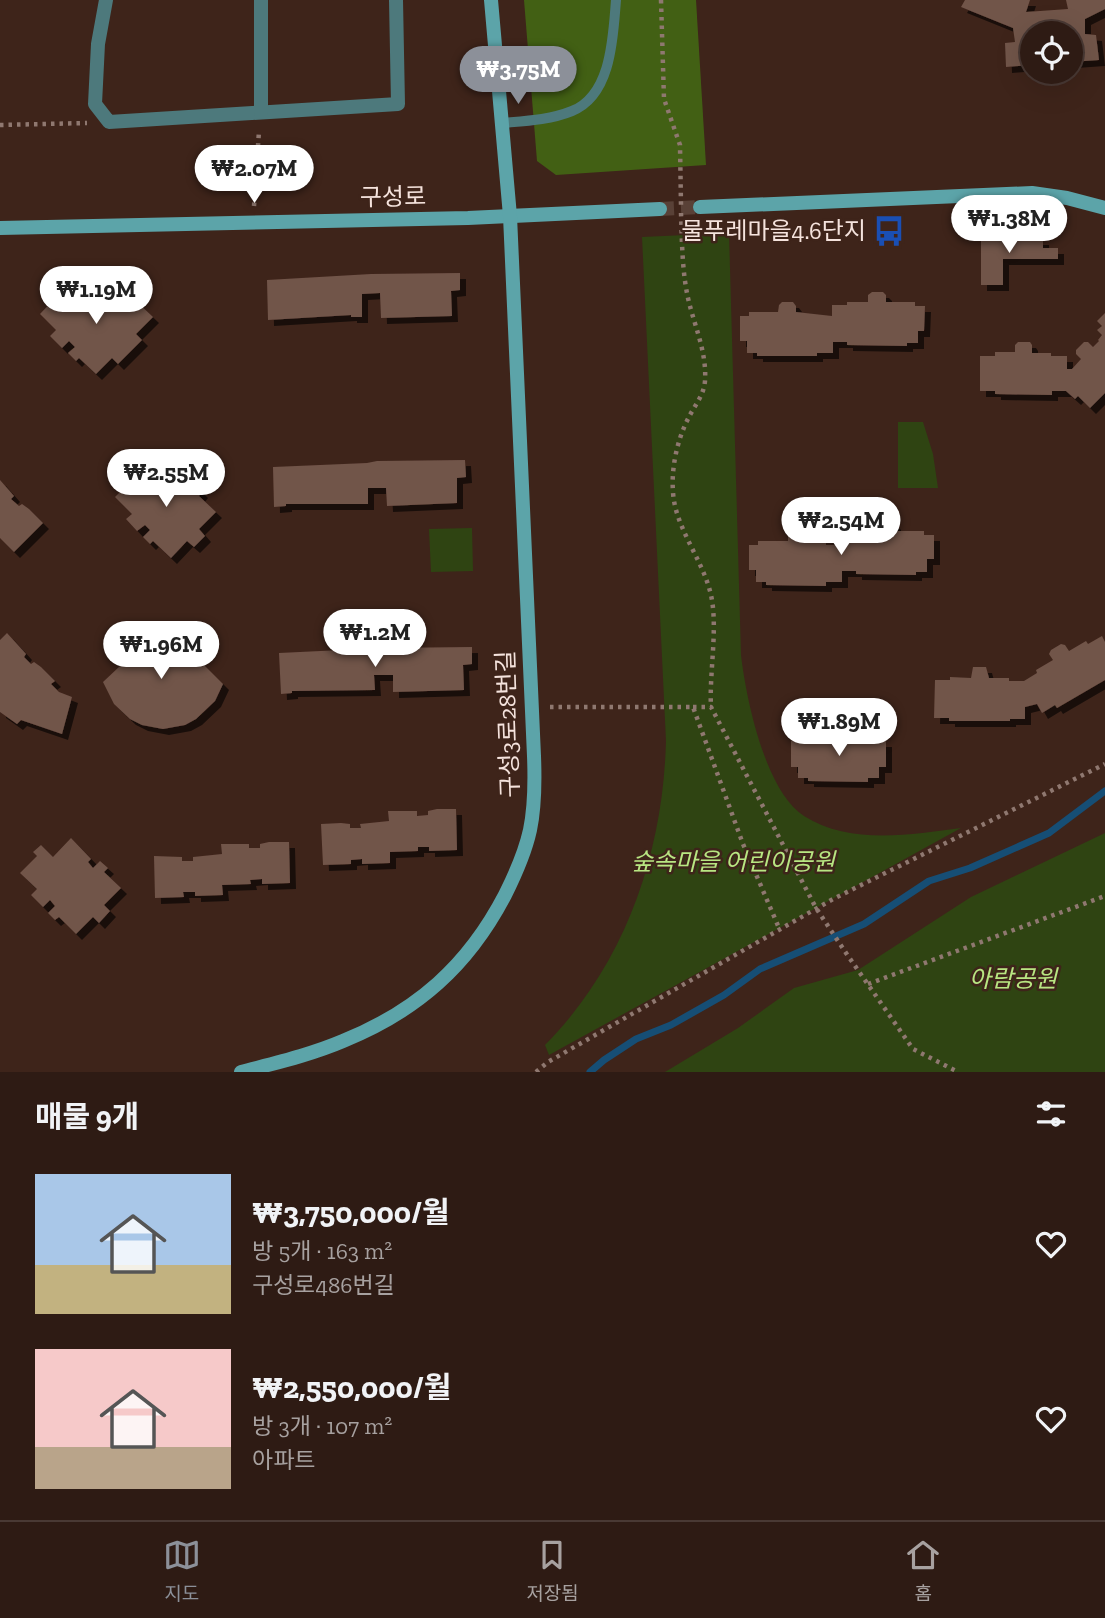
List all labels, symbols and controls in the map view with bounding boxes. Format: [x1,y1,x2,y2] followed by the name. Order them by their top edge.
[1020,21,1083,84] map controls
[1020,21,1083,84] button: locate
[461,46,575,106] pin: ₩3.75M
[476,55,560,83] text: ₩3.75M
[197,146,311,205] pin: ₩2.07M
[211,154,297,182] text: ₩2.07M
[360,181,426,212] street label: 구성로
[952,196,1066,255] pin: ₩1.38M
[967,204,1051,232] text: ₩1.38M
[872,214,906,248] bus stop icon: 물푸레마을4.6단지
[681,216,866,245] place label: 물푸레마을4.6단지
[39,266,153,326] pin: ₩1.19M
[56,275,136,303] text: ₩1.19M
[109,449,223,509] pin: ₩2.55M
[123,458,209,486] text: ₩2.55M
[784,498,898,557] pin: ₩2.54M
[797,506,885,534] text: ₩2.54M
[326,610,424,669] pin: ₩1.2M
[339,618,411,646] text: ₩1.2M
[104,622,218,681] pin: ₩1.96M
[119,630,203,658] text: ₩1.96M
[490,650,525,798] street label: 구성3로28번길
[782,698,896,758] pin: ₩1.89M
[797,707,881,735] text: ₩1.89M
[631,847,837,876] park label: 숲속마을 어린이공원
[969,964,1059,993] park label: 아람공원
[1032,1095,1070,1133] icon: filters
[35,1099,139,1135] text: 매물 9개
[252,1195,450,1231] text: ₩3,750,000/월
[91,1202,175,1286] icon: home
[1032,1225,1070,1263] icon: heart
[252,1237,392,1265] text: 방 5개 · 163 m²
[252,1271,395,1299] text: 구성로486번길
[252,1370,451,1406] text: ₩2,550,000/월
[91,1377,175,1461] icon: home
[1032,1400,1070,1438] icon: heart
[252,1412,392,1440] text: 방 3개 · 107 m²
[252,1446,315,1474] text: 아파트
[163,1536,201,1605] tab: 지도
[526,1536,579,1605] tab: 저장됨
[904,1536,942,1605] tab: 홈

